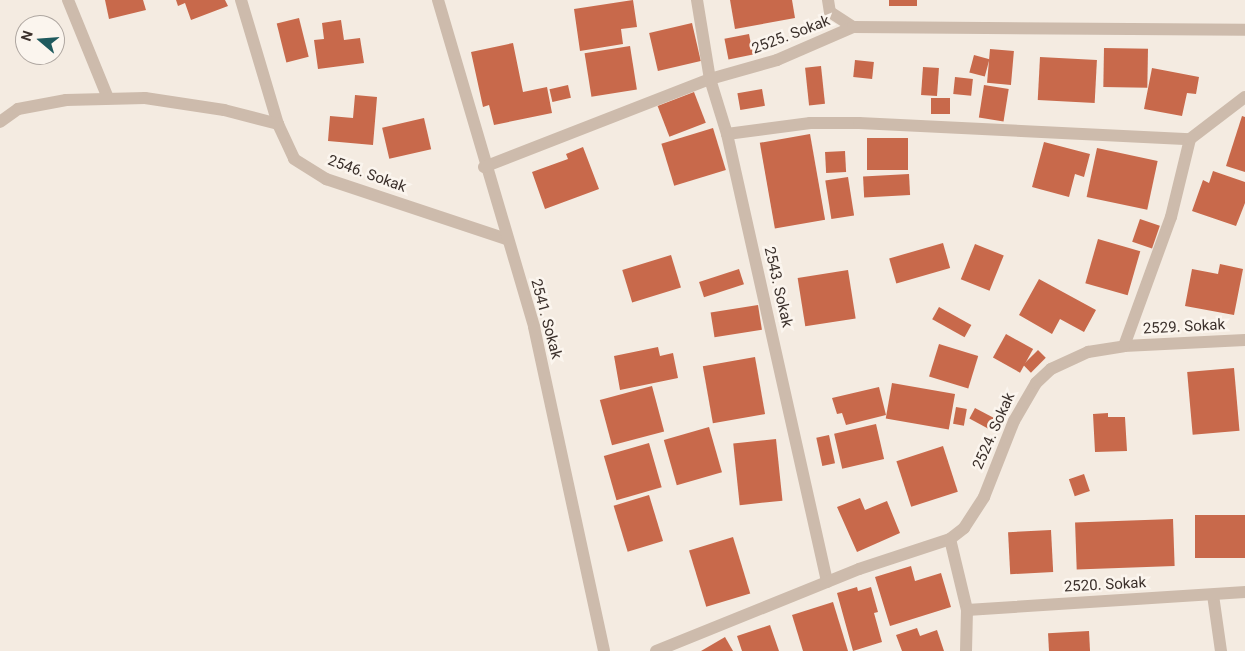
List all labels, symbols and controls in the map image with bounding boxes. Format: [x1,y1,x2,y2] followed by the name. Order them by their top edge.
[749,12,833,58] street label: 2525. Sokak
[15,15,65,65] north arrow
[18,29,36,43] text: N
[325,151,409,197] street label: 2546. Sokak
[760,245,796,329] street label: 2543. Sokak
[527,277,565,361] street label: 2541. Sokak
[1142,316,1226,338] street label: 2529. Sokak
[969,390,1019,472] street label: 2524. Sokak
[1063,574,1147,596] street label: 2520. Sokak

